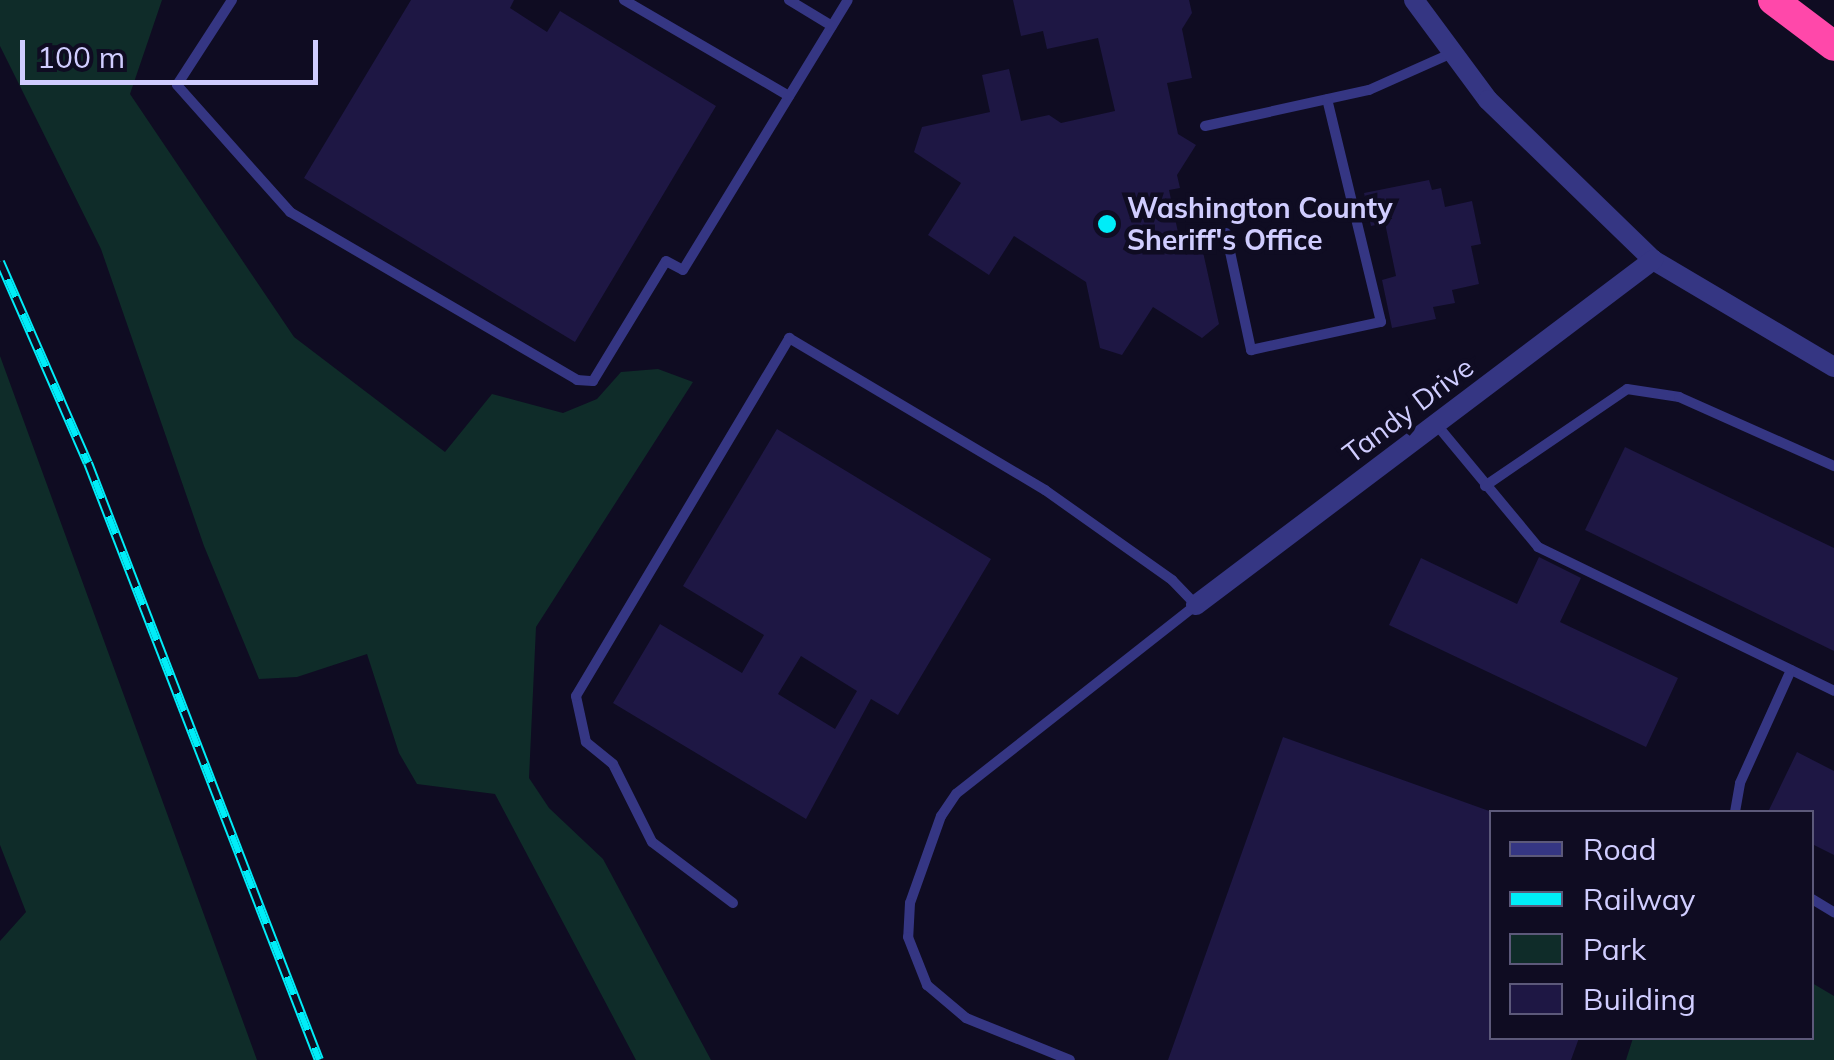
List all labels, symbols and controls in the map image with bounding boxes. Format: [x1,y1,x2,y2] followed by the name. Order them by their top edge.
[25,20,322,82] scale bar
[37,38,125,76] text: 100 m
[1127,191,1393,257] place label: Washington County Sheriff's Office
[1096,213,1118,235] marker: Washington County Sheriff's Office
[1336,350,1480,470] street label: Tandy Drive
[1489,810,1814,1040] legend
[1583,830,1657,868] text: Road
[1583,880,1696,918] text: Railway
[1583,930,1646,968] text: Park
[1583,980,1696,1018] text: Building

